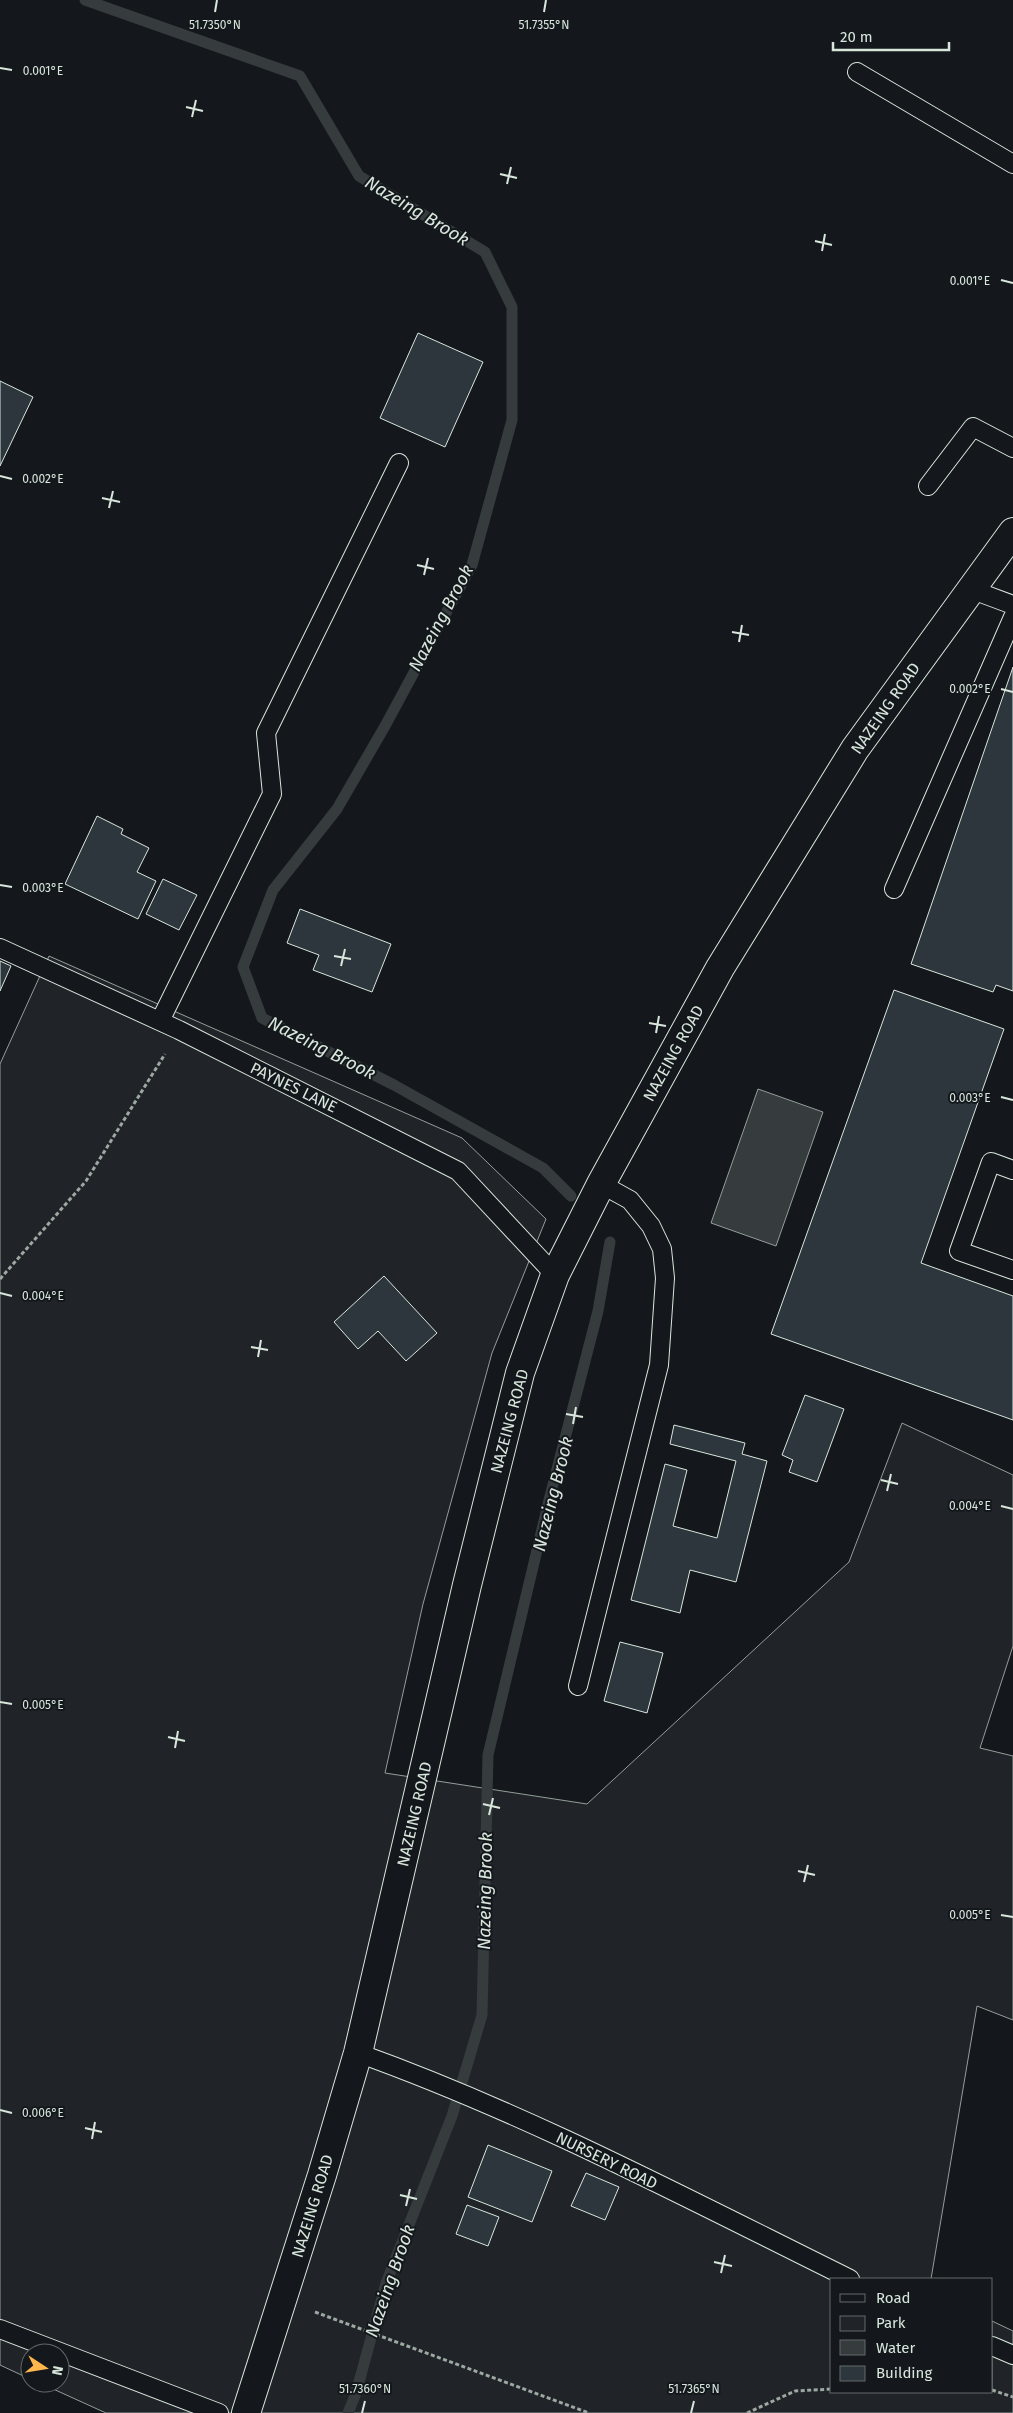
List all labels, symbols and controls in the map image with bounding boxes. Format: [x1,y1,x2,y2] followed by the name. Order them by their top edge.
[189,18,241,32] text: 51.7350°N
[519,18,570,32] text: 51.7355°N
[833,20,949,52] scale bar
[840,28,873,46] text: 20 m
[23,64,63,78] text: 0.001°E
[361,171,473,251] water label: Nazeing Brook
[950,274,990,288] text: 0.001°E
[22,472,64,486] text: 0.002°E
[404,561,478,675] water label: Nazeing Brook
[847,659,924,758] street label: NAZEING ROAD
[949,682,991,696] text: 0.002°E
[22,881,64,895] text: 0.003°E
[639,1002,708,1105] street label: NAZEING ROAD
[265,1011,380,1085] water label: Nazeing Brook
[247,1058,340,1117] street label: PAYNES LANE
[949,1091,991,1105] text: 0.003°E
[22,1289,64,1303] text: 0.004°E
[486,1367,532,1475] street label: NAZEING ROAD
[528,1434,578,1554] water label: Nazeing Brook
[949,1499,991,1513] text: 0.004°E
[22,1698,64,1712] text: 0.005°E
[393,1760,436,1868] street label: NAZEING ROAD
[473,1832,497,1950] water label: Nazeing Brook
[949,1908,991,1922] text: 0.005°E
[22,2106,64,2120] text: 0.006°E
[553,2128,661,2193] street label: NURSERY ROAD
[288,2152,337,2260] street label: NAZEING ROAD
[360,2222,420,2340] water label: Nazeing Brook
[830,2278,993,2393] legend
[876,2289,911,2307] text: Road
[876,2314,906,2332] text: Park
[876,2339,915,2357] text: Water
[20,2343,70,2393] north arrow
[48,2364,67,2377] text: N
[876,2364,932,2382] text: Building
[339,2382,391,2396] text: 51.7360°N
[668,2382,720,2396] text: 51.7365°N

